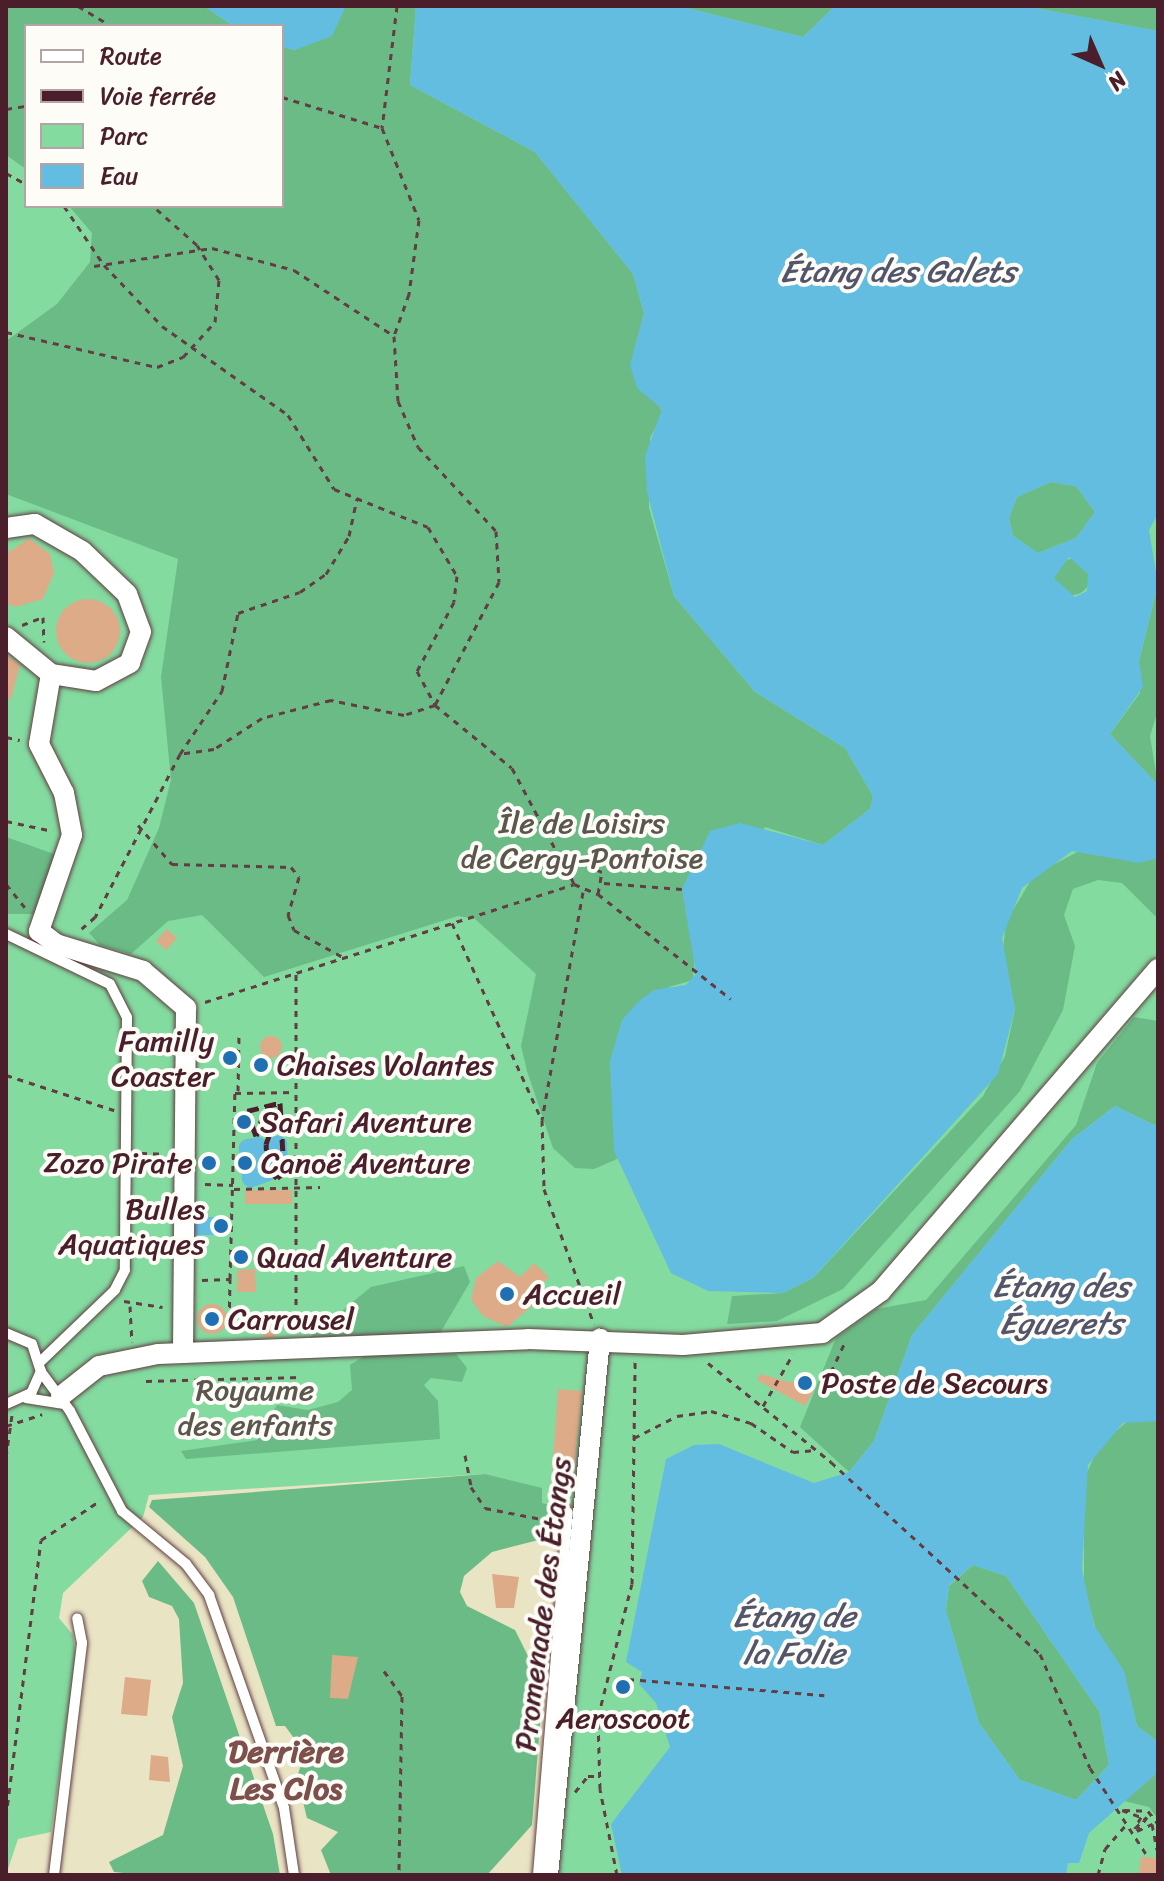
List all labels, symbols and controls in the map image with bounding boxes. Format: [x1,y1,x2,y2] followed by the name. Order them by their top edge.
[24,24,284,208] legend
[1060,24,1140,104] north arrow
[100,35,162,77] text: Route
[1098,62,1137,101] text: N
[100,75,216,117] text: Voie ferrée
[100,115,148,157] text: Parc
[100,155,138,197] text: Eau
[781,253,1015,291] water label: Étang des Galets
[461,805,703,876] park label: Île de Loisirs de Cergy-Pontoise
[111,1023,214,1094] place label: Familly Coaster
[277,1047,494,1083] place label: Chaises Volantes
[221,1049,239,1067] marker: Familly Coaster
[252,1056,270,1074] marker: Chaises Volantes
[260,1104,471,1140] place label: Safari Aventure
[235,1113,253,1131] marker: Safari Aventure
[43,1145,193,1181] place label: Zozo Pirate
[261,1145,470,1181] place label: Canoë Aventure
[200,1154,218,1172] marker: Zozo Pirate
[236,1154,254,1172] marker: Canoë Aventure
[58,1191,205,1262] place label: Bulles Aquatiques
[212,1217,230,1235] marker: Bulles Aquatiques
[257,1239,451,1275] place label: Quad Aventure
[232,1248,250,1266] marker: Quad Aventure
[992,1269,1130,1344] water label: Étang des Éguerets
[523,1276,621,1312] place label: Accueil
[498,1285,516,1303] marker: Accueil
[228,1301,354,1337] place label: Carrousel
[203,1310,221,1328] marker: Carrousel
[821,1365,1049,1401] place label: Poste de Secours
[177,1372,333,1442] park label: Royaume des enfants
[796,1374,814,1392] marker: Poste de Secours
[507,1454,579,1754] street label: Promenade des Étangs
[733,1599,855,1674] water label: Étang de la Folie
[614,1678,632,1696] marker: Aeroscoot
[556,1700,690,1736] place label: Aeroscoot
[228,1734,344,1809] district label: Derrière Les Clos

